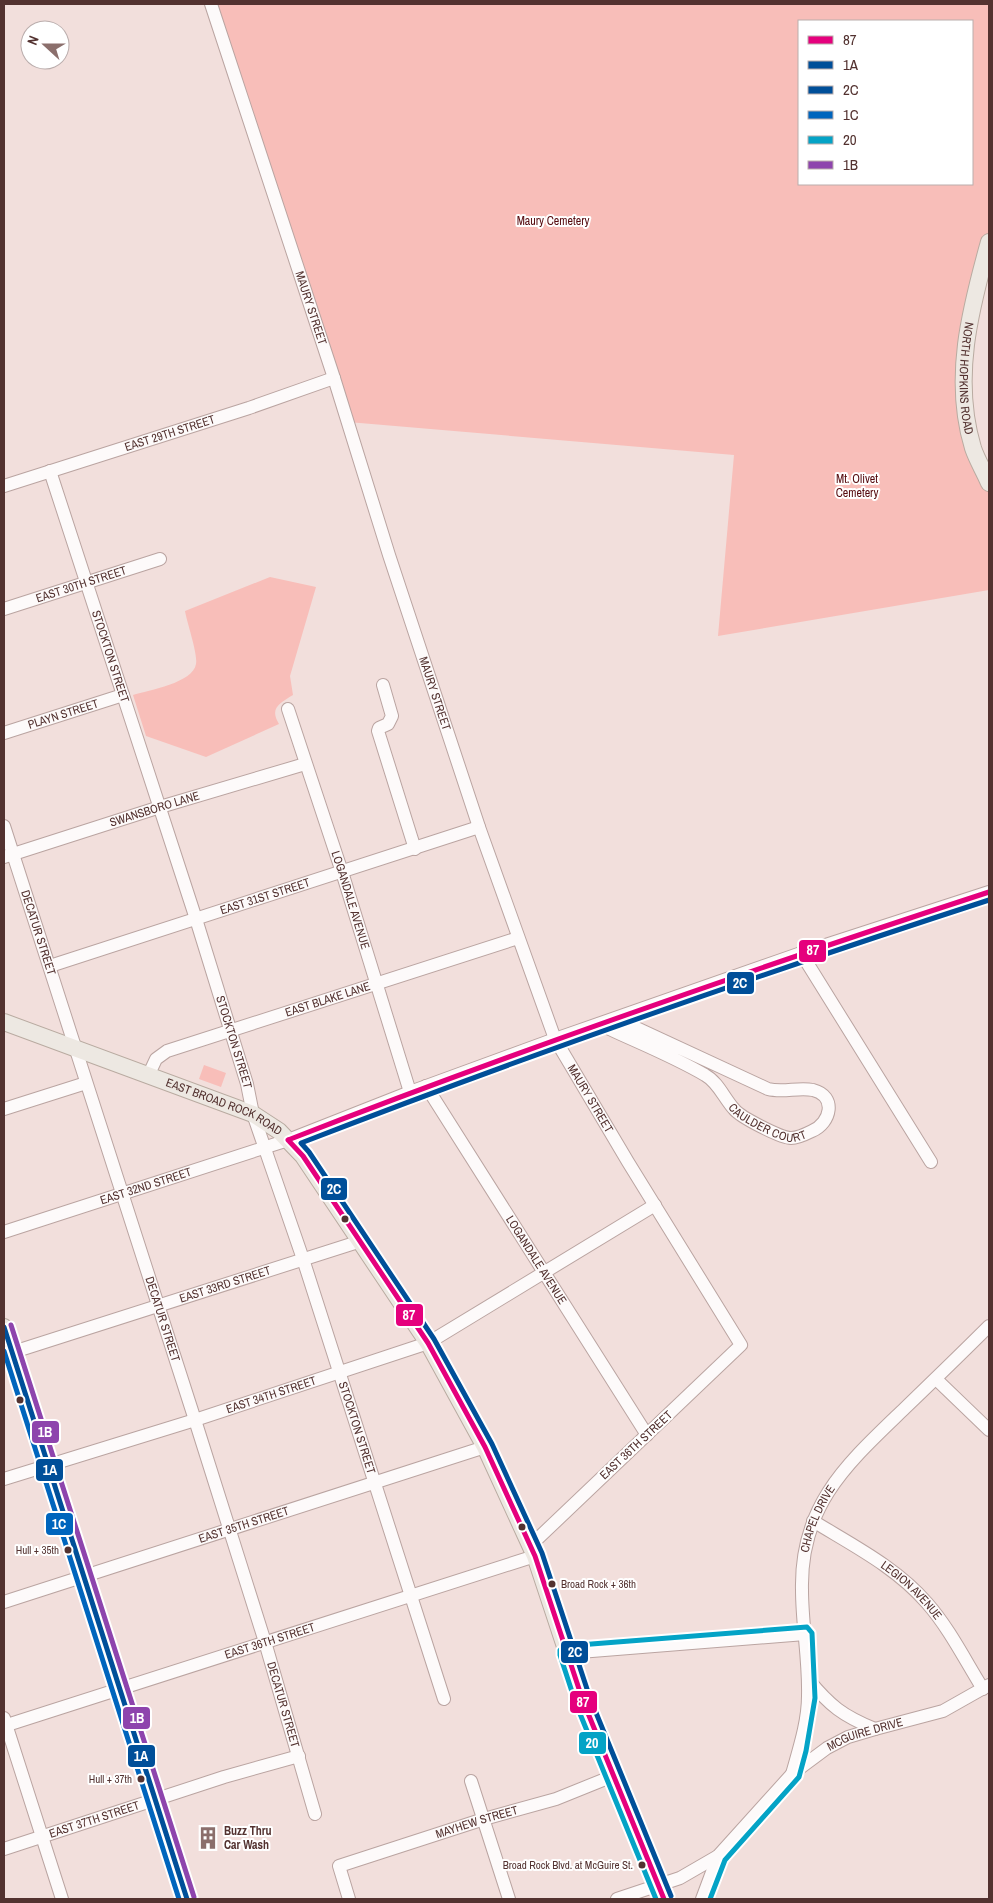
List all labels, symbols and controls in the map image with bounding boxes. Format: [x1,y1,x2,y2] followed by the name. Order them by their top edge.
[20,20,70,70] north arrow
[798,20,973,185] legend
[843,29,857,50] text: 87
[23,33,43,47] text: N
[843,54,859,75] text: 1A
[843,79,859,100] text: 2C
[843,104,859,125] text: 1C
[843,129,857,150] text: 20
[843,154,858,175] text: 1B
[517,213,589,229] park label: Maury Cemetery
[291,269,331,347] street label: MAURY STREET
[956,321,977,436] street label: NORTH HOPKINS ROAD
[123,411,217,455] street label: EAST 29TH STREET
[836,471,878,501] park label: Mt. Olivet Cemetery
[34,562,128,606] street label: EAST 30TH STREET
[88,608,133,705] street label: STOCKTON STREET
[415,655,455,733] street label: MAURY STREET
[26,695,100,733] street label: PLAYN STREET
[108,788,201,831] street label: SWANSBORO LANE
[328,849,373,951] street label: LOGANDALE AVENUE
[218,874,312,918] street label: EAST 31ST STREET
[17,888,59,977] street label: DECATUR STREET
[798,939,827,963] line badge: 87
[807,941,820,959] text: 87
[726,971,755,995] line badge: 2C
[733,974,747,992] text: 2C
[283,978,372,1020] street label: EAST BLAKE LANE
[212,994,256,1090] street label: STOCKTON STREET
[564,1061,617,1136] street label: MAURY STREET
[164,1074,285,1139] street label: EAST BROAD ROCK ROAD
[725,1100,808,1146] street label: CAULDER COURT
[98,1164,193,1208] street label: EAST 32ND STREET
[320,1177,348,1201] line badge: 2C
[327,1180,341,1198] text: 2C
[502,1213,570,1308] street label: LOGANDALE AVENUE
[340,1214,350,1224] unlabelled marker
[177,1262,273,1307] street label: EAST 33RD STREET
[141,1275,184,1364] street label: DECATUR STREET
[395,1303,424,1327] line badge: 87
[403,1306,416,1324] text: 87
[224,1373,318,1417] street label: EAST 34TH STREET
[335,1380,379,1476] street label: STOCKTON STREET
[15,1395,25,1405] unlabelled marker
[596,1407,676,1483] street label: EAST 36TH STREET
[31,1420,60,1444] line badge: 1B
[38,1423,52,1441] text: 1B
[35,1458,64,1482] line badge: 1A
[43,1461,58,1479] text: 1A
[797,1482,839,1554] street label: CHAPEL DRIVE
[197,1503,291,1547] street label: EAST 35TH STREET
[45,1512,74,1536] line badge: 1C
[52,1515,66,1533] text: 1C
[517,1522,527,1532] unlabelled marker
[16,1543,59,1557] place label: Hull + 35th
[63,1545,73,1555] marker: Hull + 35th
[878,1557,946,1623] street label: LEGION AVENUE
[561,1577,636,1591] place label: Broad Rock + 36th
[547,1579,557,1589] marker: Broad Rock + 36th
[222,1619,317,1663] street label: EAST 36TH STREET
[560,1640,589,1664] line badge: 2C
[568,1643,582,1661] text: 2C
[263,1660,303,1749] street label: DECATUR STREET
[569,1690,598,1714] line badge: 87
[577,1693,590,1711] text: 87
[122,1706,151,1730] line badge: 1B
[130,1709,144,1727] text: 1B
[824,1714,905,1755] street label: MCGUIRE DRIVE
[578,1731,607,1755] line badge: 20
[586,1734,598,1752] text: 20
[127,1744,156,1768] line badge: 1A
[134,1747,149,1765] text: 1A
[89,1772,132,1786] place label: Hull + 37th
[136,1774,146,1784] marker: Hull + 37th
[47,1797,141,1842] street label: EAST 37TH STREET
[433,1802,520,1842] street label: MAYHEW STREET
[224,1823,272,1853] place label: Buzz Thru Car Wash
[195,1825,221,1851] building icon: Buzz Thru Car Wash
[503,1858,633,1872] place label: Broad Rock Blvd. at McGuire St.
[637,1860,647,1870] marker: Broad Rock Blvd. at McGuire St.

